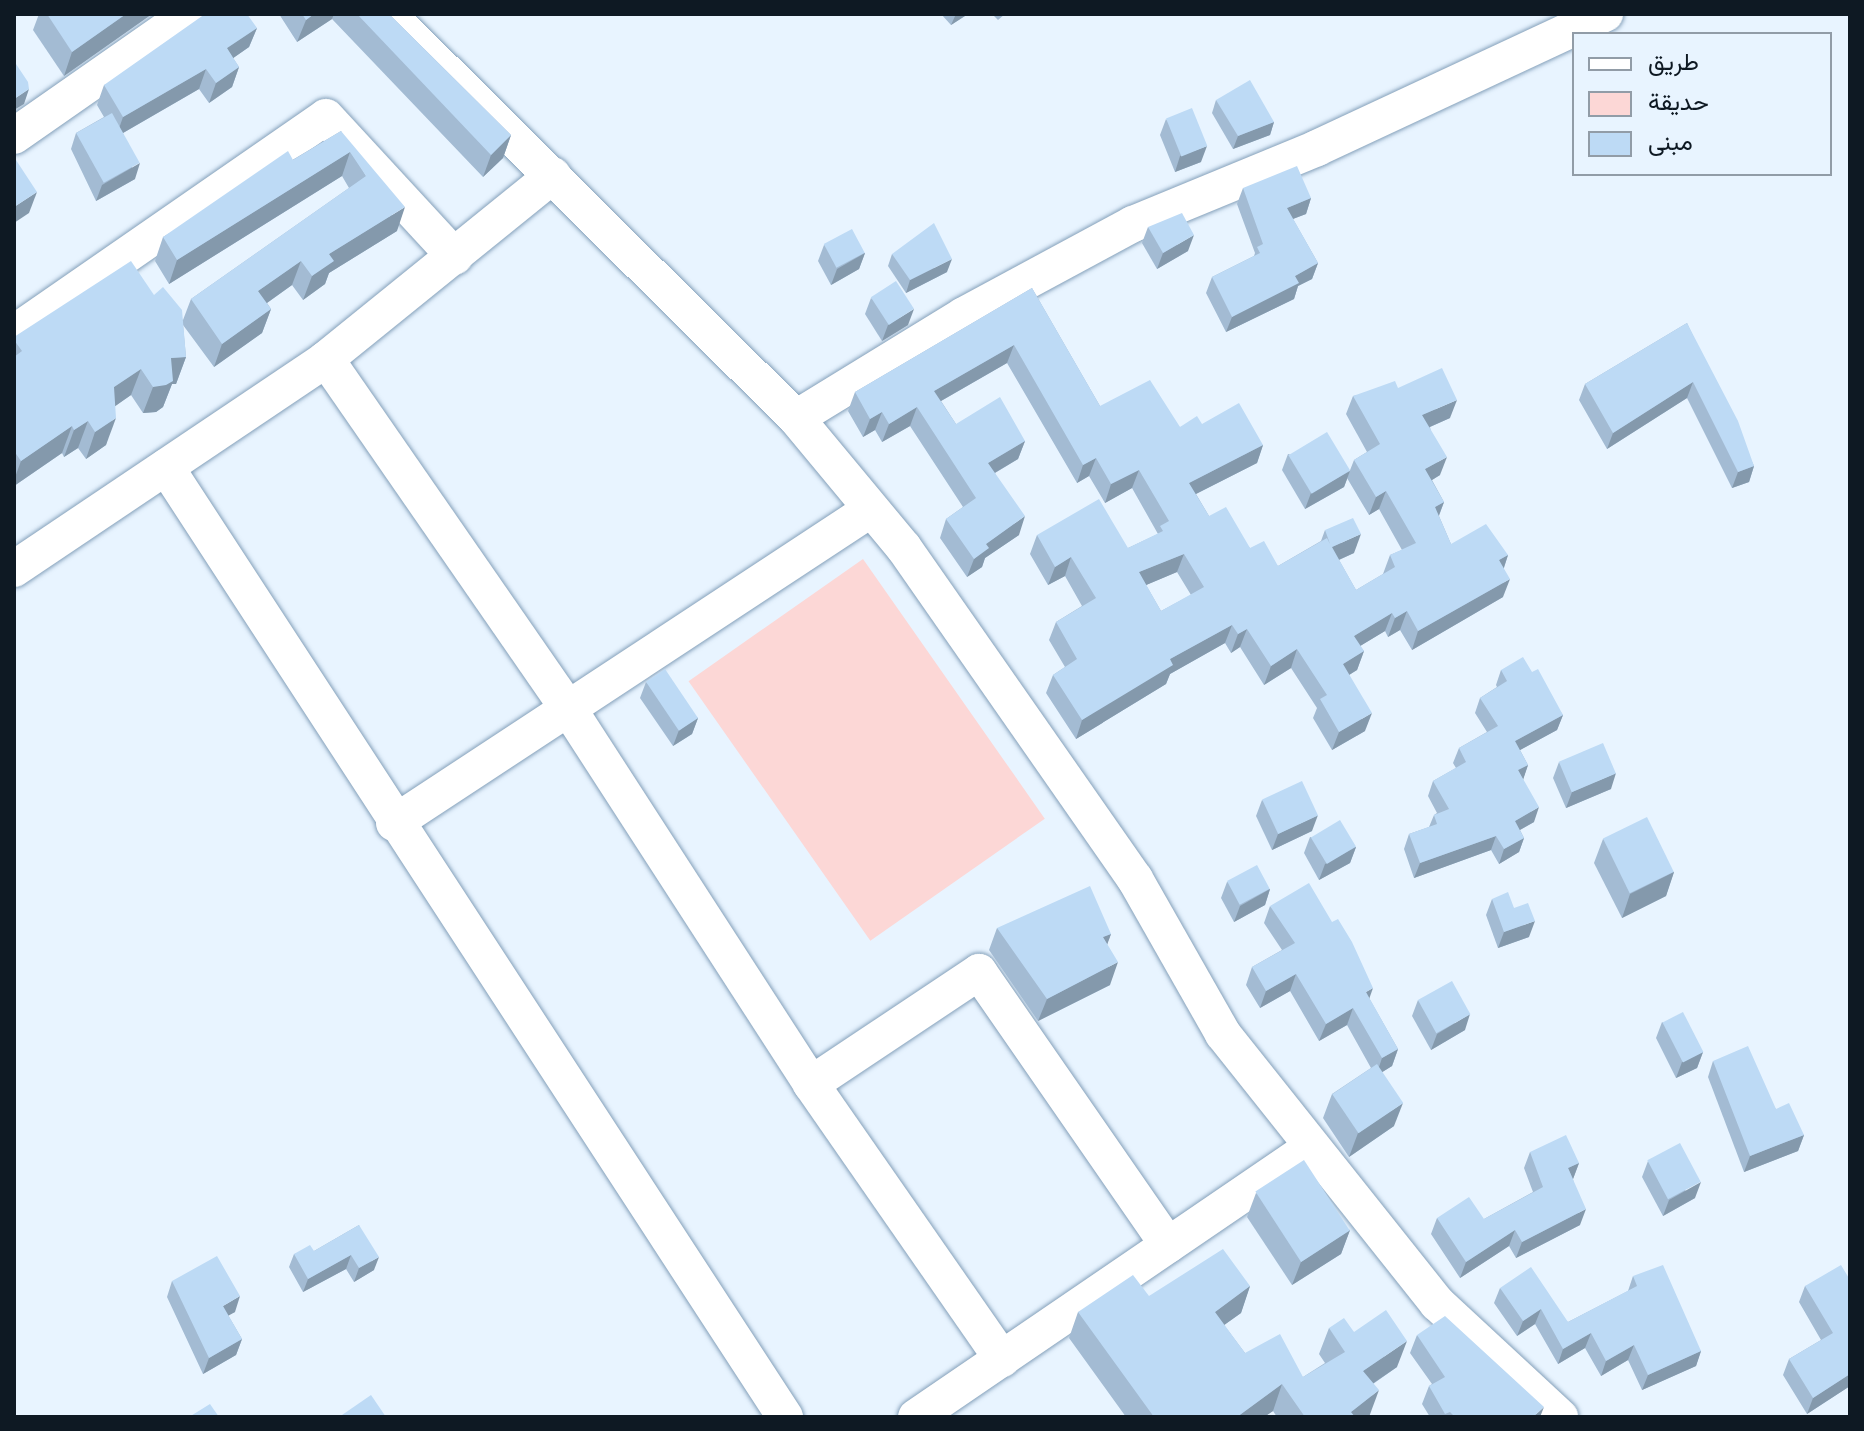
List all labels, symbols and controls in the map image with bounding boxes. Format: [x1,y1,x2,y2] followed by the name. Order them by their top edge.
[1572,32,1832,176] legend
[1648,45,1699,77] text: طريق
[1648,85,1709,117] text: حديقة
[1648,125,1693,157] text: مبنى

